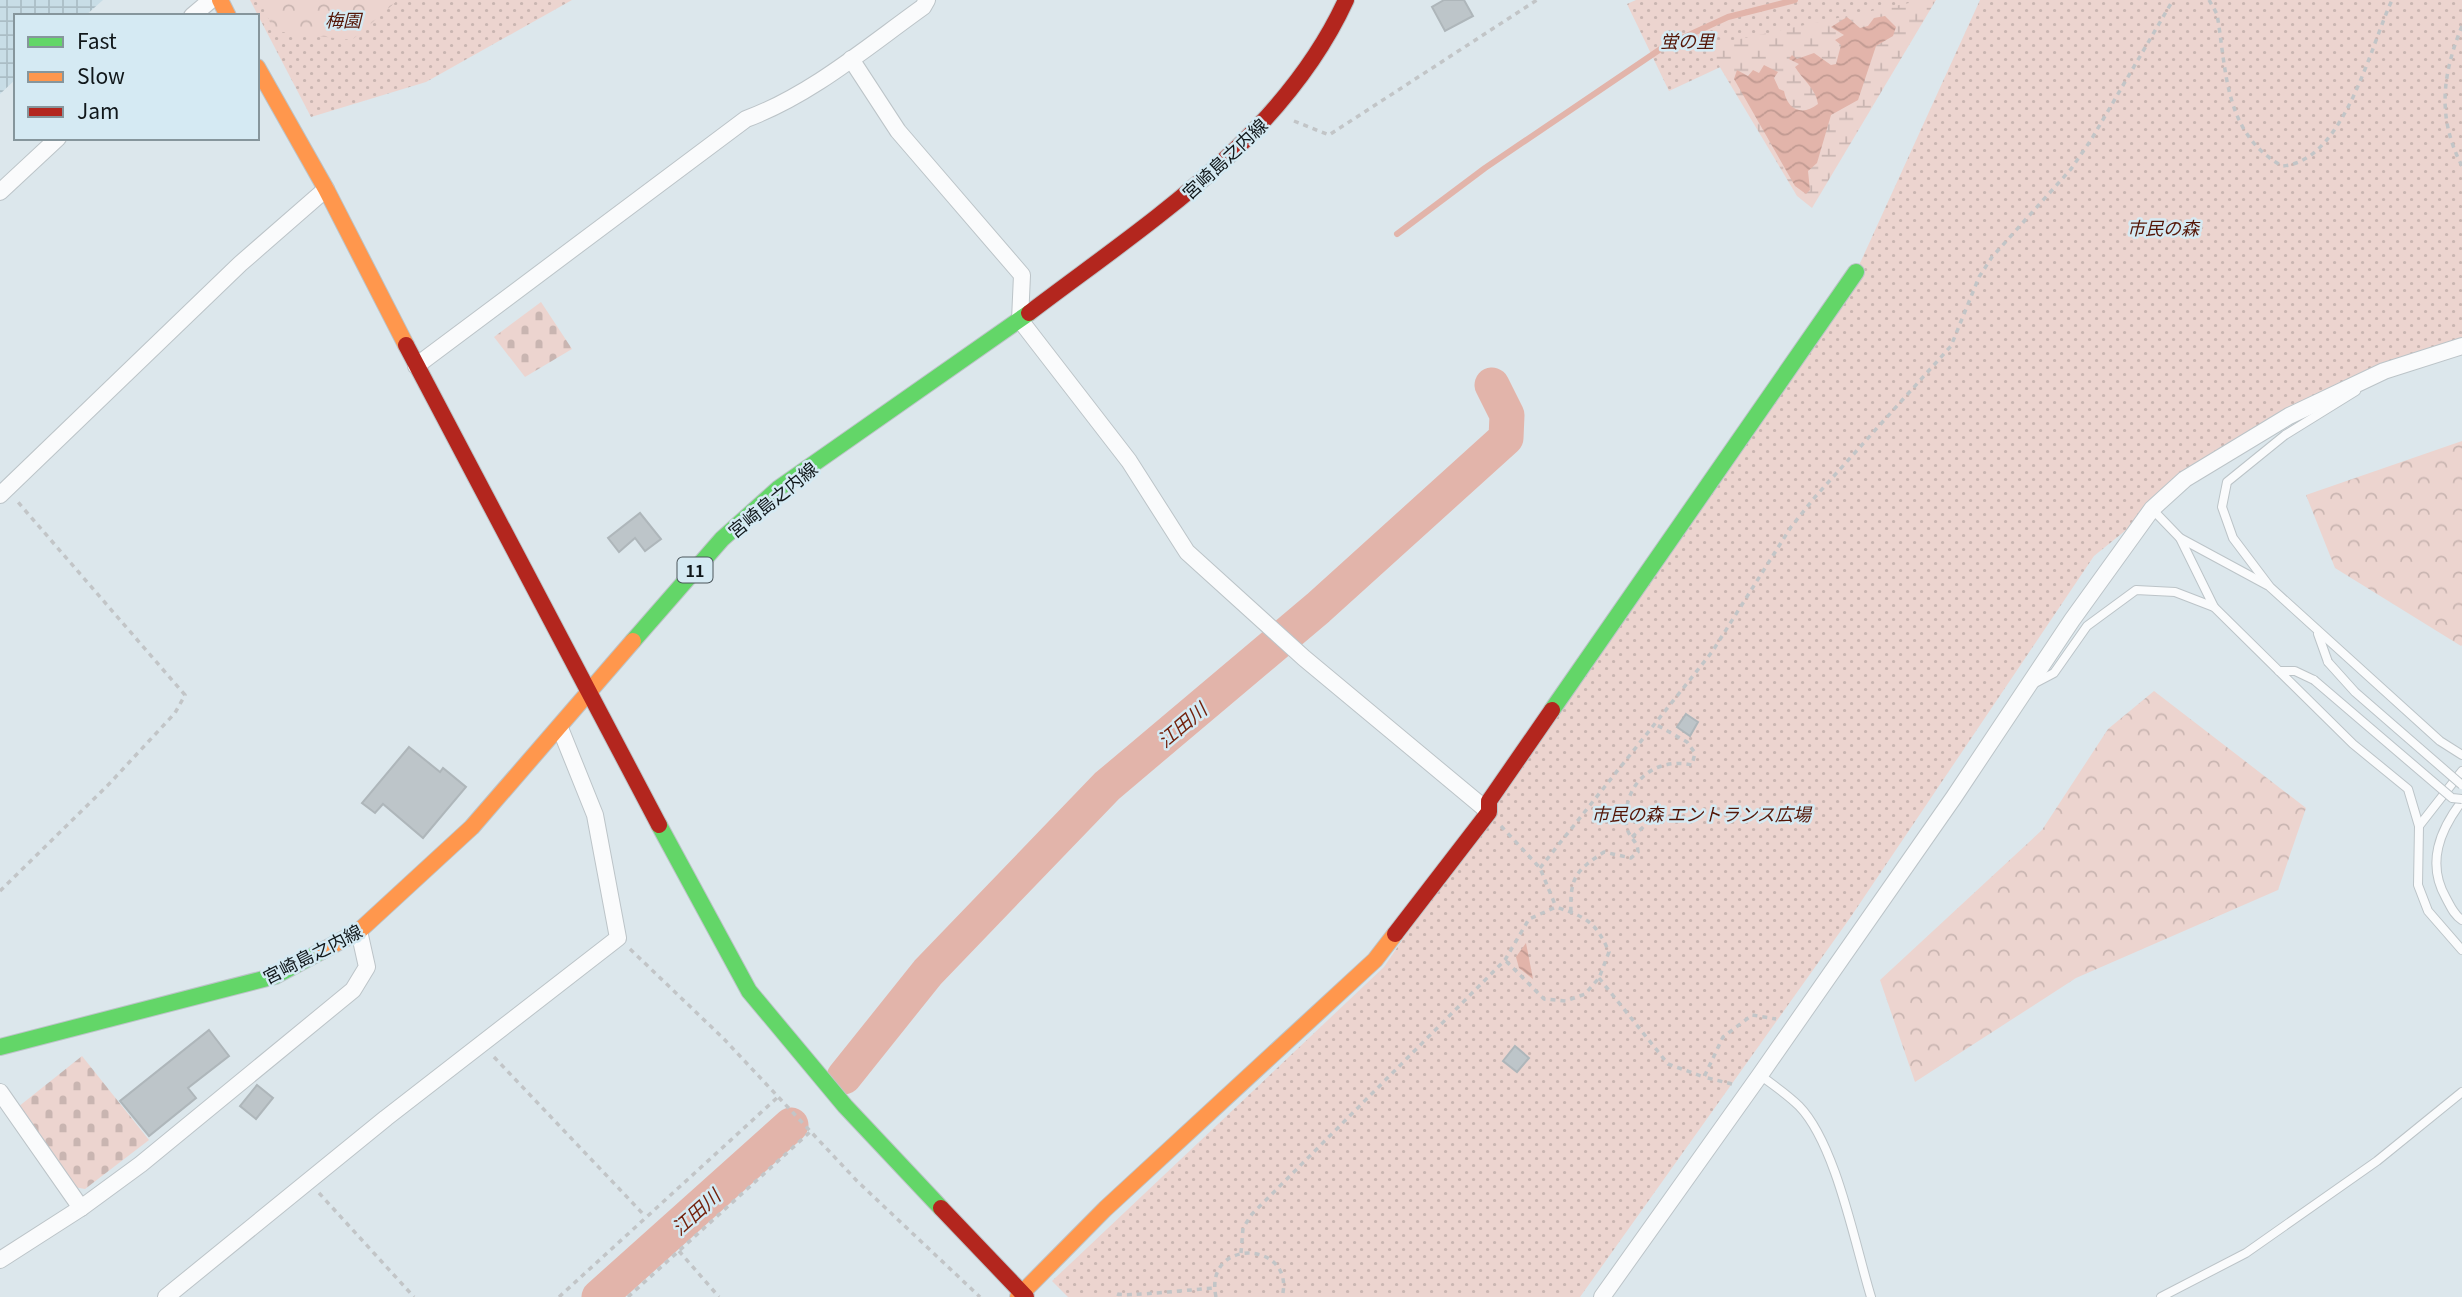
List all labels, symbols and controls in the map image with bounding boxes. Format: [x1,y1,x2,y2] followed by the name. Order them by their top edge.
[325,6,364,32] park label: 梅園
[14,14,259,140] legend
[77,25,117,55] text: Fast
[1660,27,1716,53] park label: 蛍の里
[77,60,125,90] text: Slow
[77,95,120,125] text: Jam
[1176,112,1272,204] street label: 宮崎島之内線
[2127,214,2201,240] park label: 市民の森
[722,455,822,543] street label: 宮崎島之内線
[678,558,712,582] road number: 11
[1150,694,1213,753] water label: 江田川
[1591,800,1813,826] park label: 市民の森 エントランス広場
[258,917,366,989] street label: 宮崎島之内線
[665,1181,727,1240] water label: 江田川

